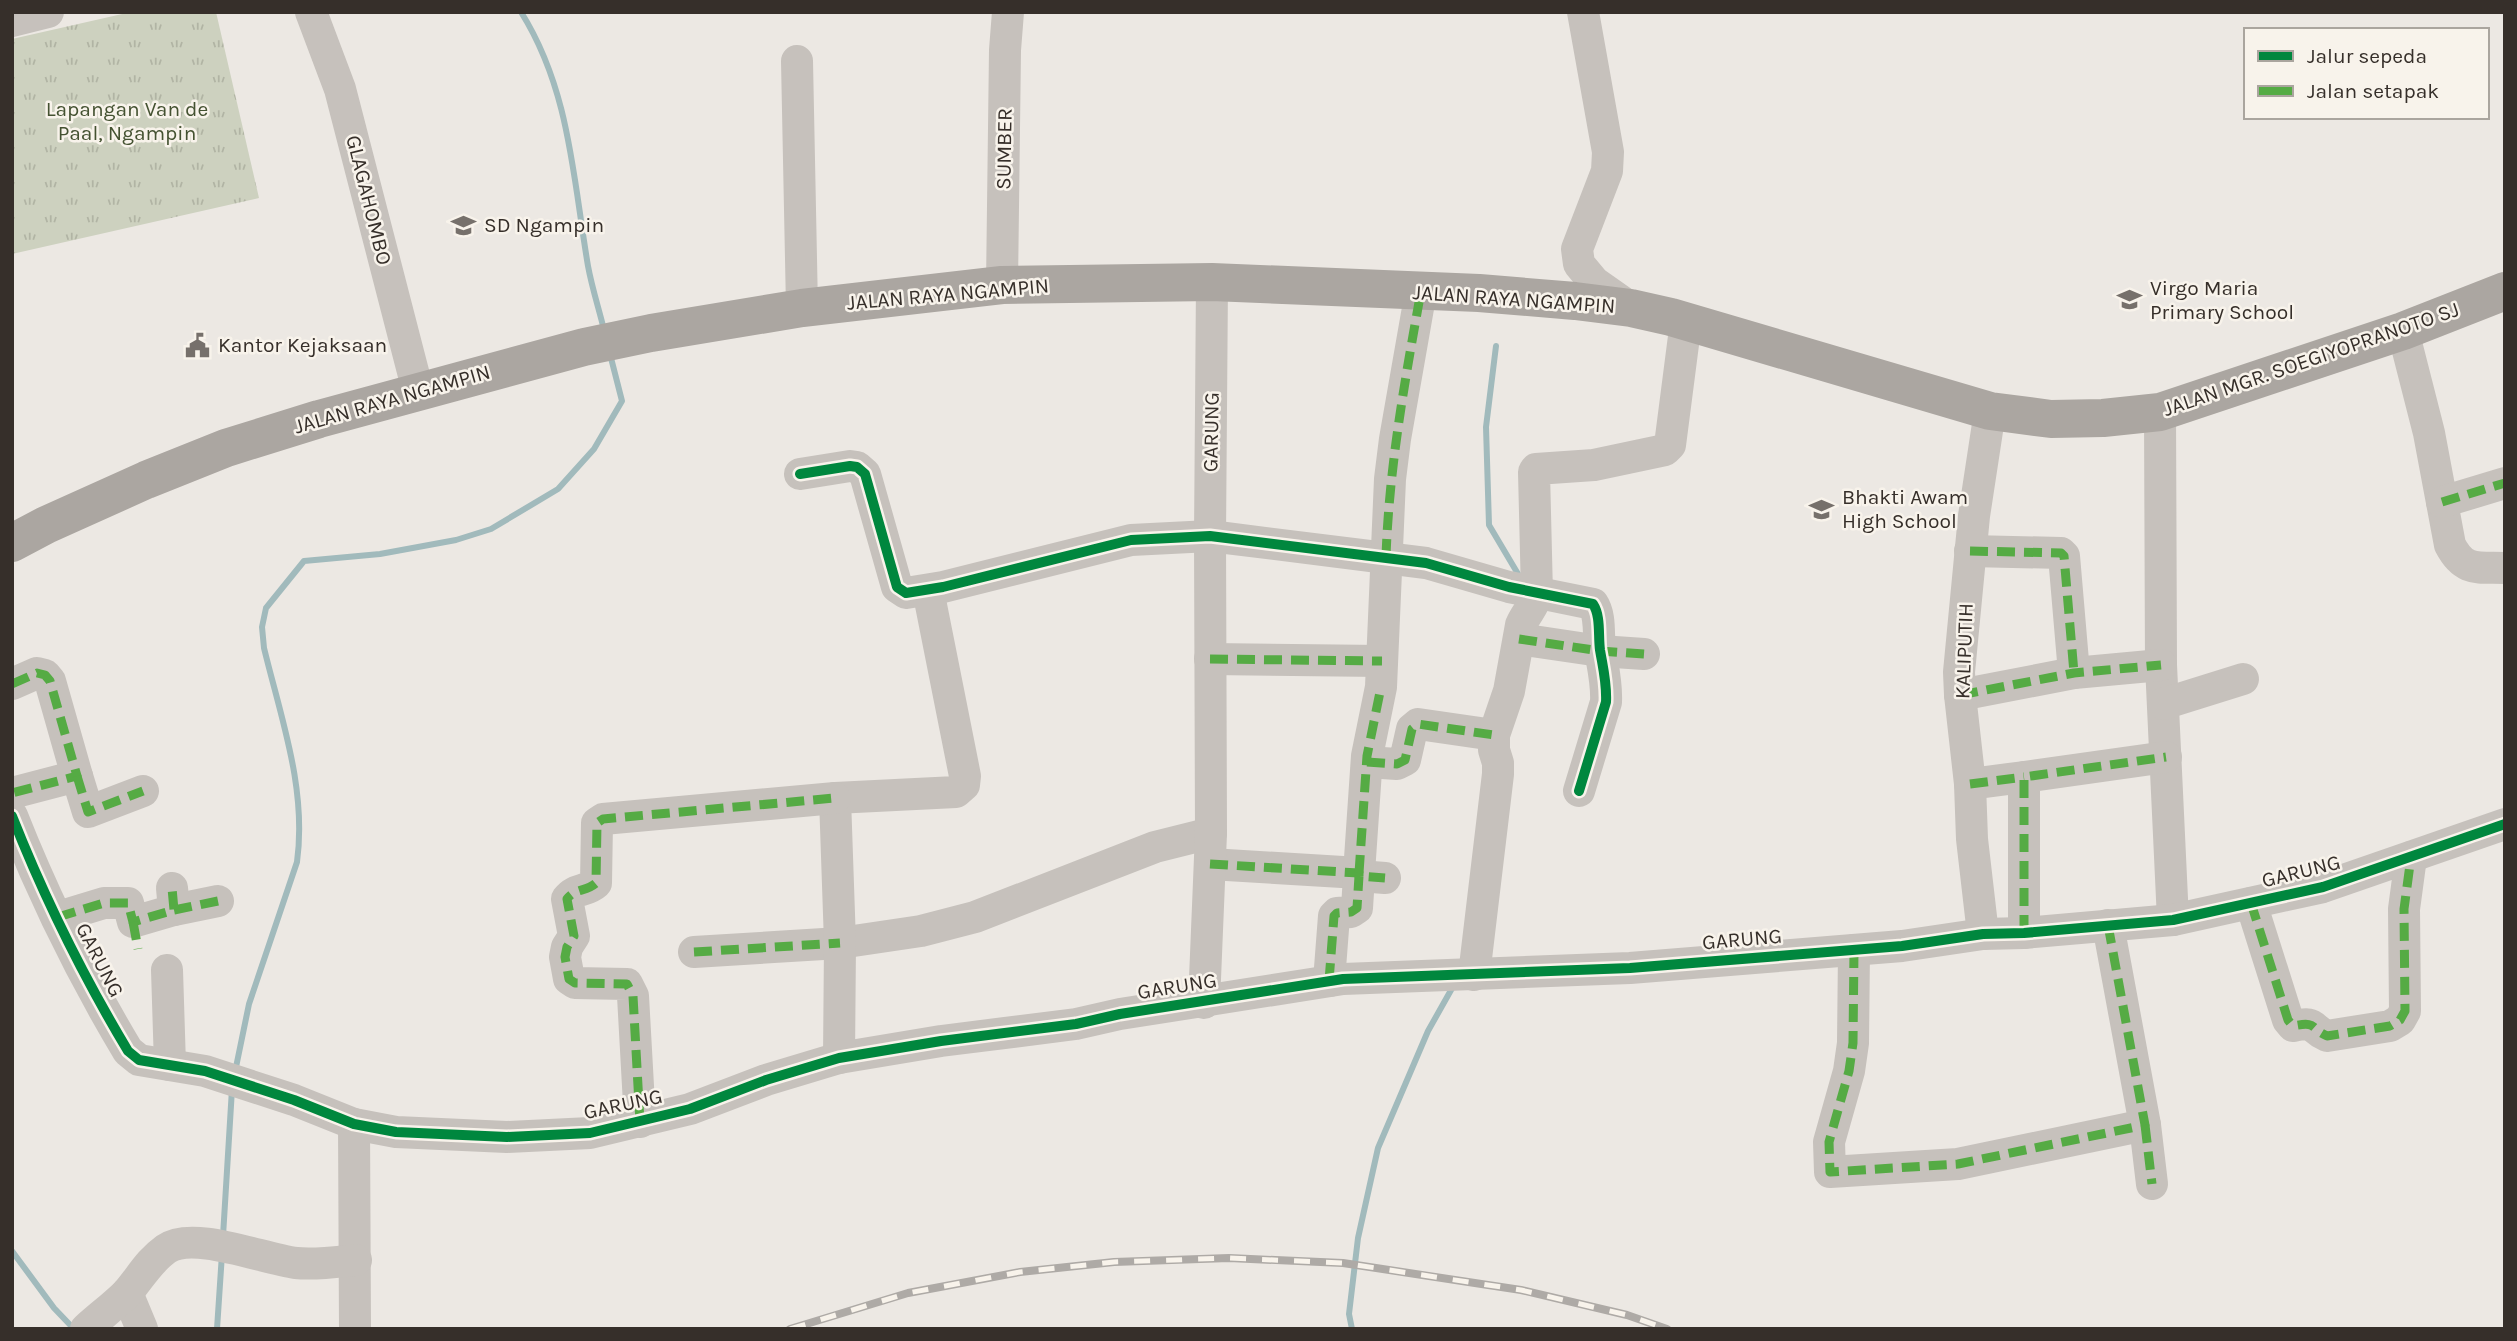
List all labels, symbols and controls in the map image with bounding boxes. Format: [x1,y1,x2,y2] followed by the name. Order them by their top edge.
[2244,28,2489,119] legend
[2307,44,2427,68] text: Jalur sepeda
[2307,79,2439,103] text: Jalan setapak
[46,97,208,145] park label: Lapangan Van de Paal, Ngampin
[991,108,1017,190] street label: SUMBER
[341,133,397,267] street label: GLAGAHOMBO
[450,211,478,239] school or university icon: SD Ngampin
[484,213,604,237] place label: SD Ngampin
[846,273,1050,315] street label: JALAN RAYA NGAMPIN
[2150,276,2294,324] place label: Virgo Maria Primary School
[1412,280,1616,318] street label: JALAN RAYA NGAMPIN
[2116,286,2144,314] school or university icon: Virgo Maria Primary School
[2160,297,2462,421] street label: JALAN MGR. SOEGIYOPRANOTO SJ
[184,331,212,359] public building icon: Kantor Kejaksaan
[218,333,387,357] place label: Kantor Kejaksaan
[291,360,493,438] street label: JALAN RAYA NGAMPIN
[1198,392,1224,472] street label: GARUNG
[1842,485,1968,533] place label: Bhakti Awam High School
[1808,495,1836,523] school or university icon: Bhakti Awam High School
[1950,602,1978,700] street label: KALIPUTIH
[2259,850,2343,892] street label: GARUNG
[71,919,129,1001] street label: GARUNG
[1701,924,1783,954] street label: GARUNG
[1136,968,1218,1004] street label: GARUNG
[581,1084,665,1124] street label: GARUNG

